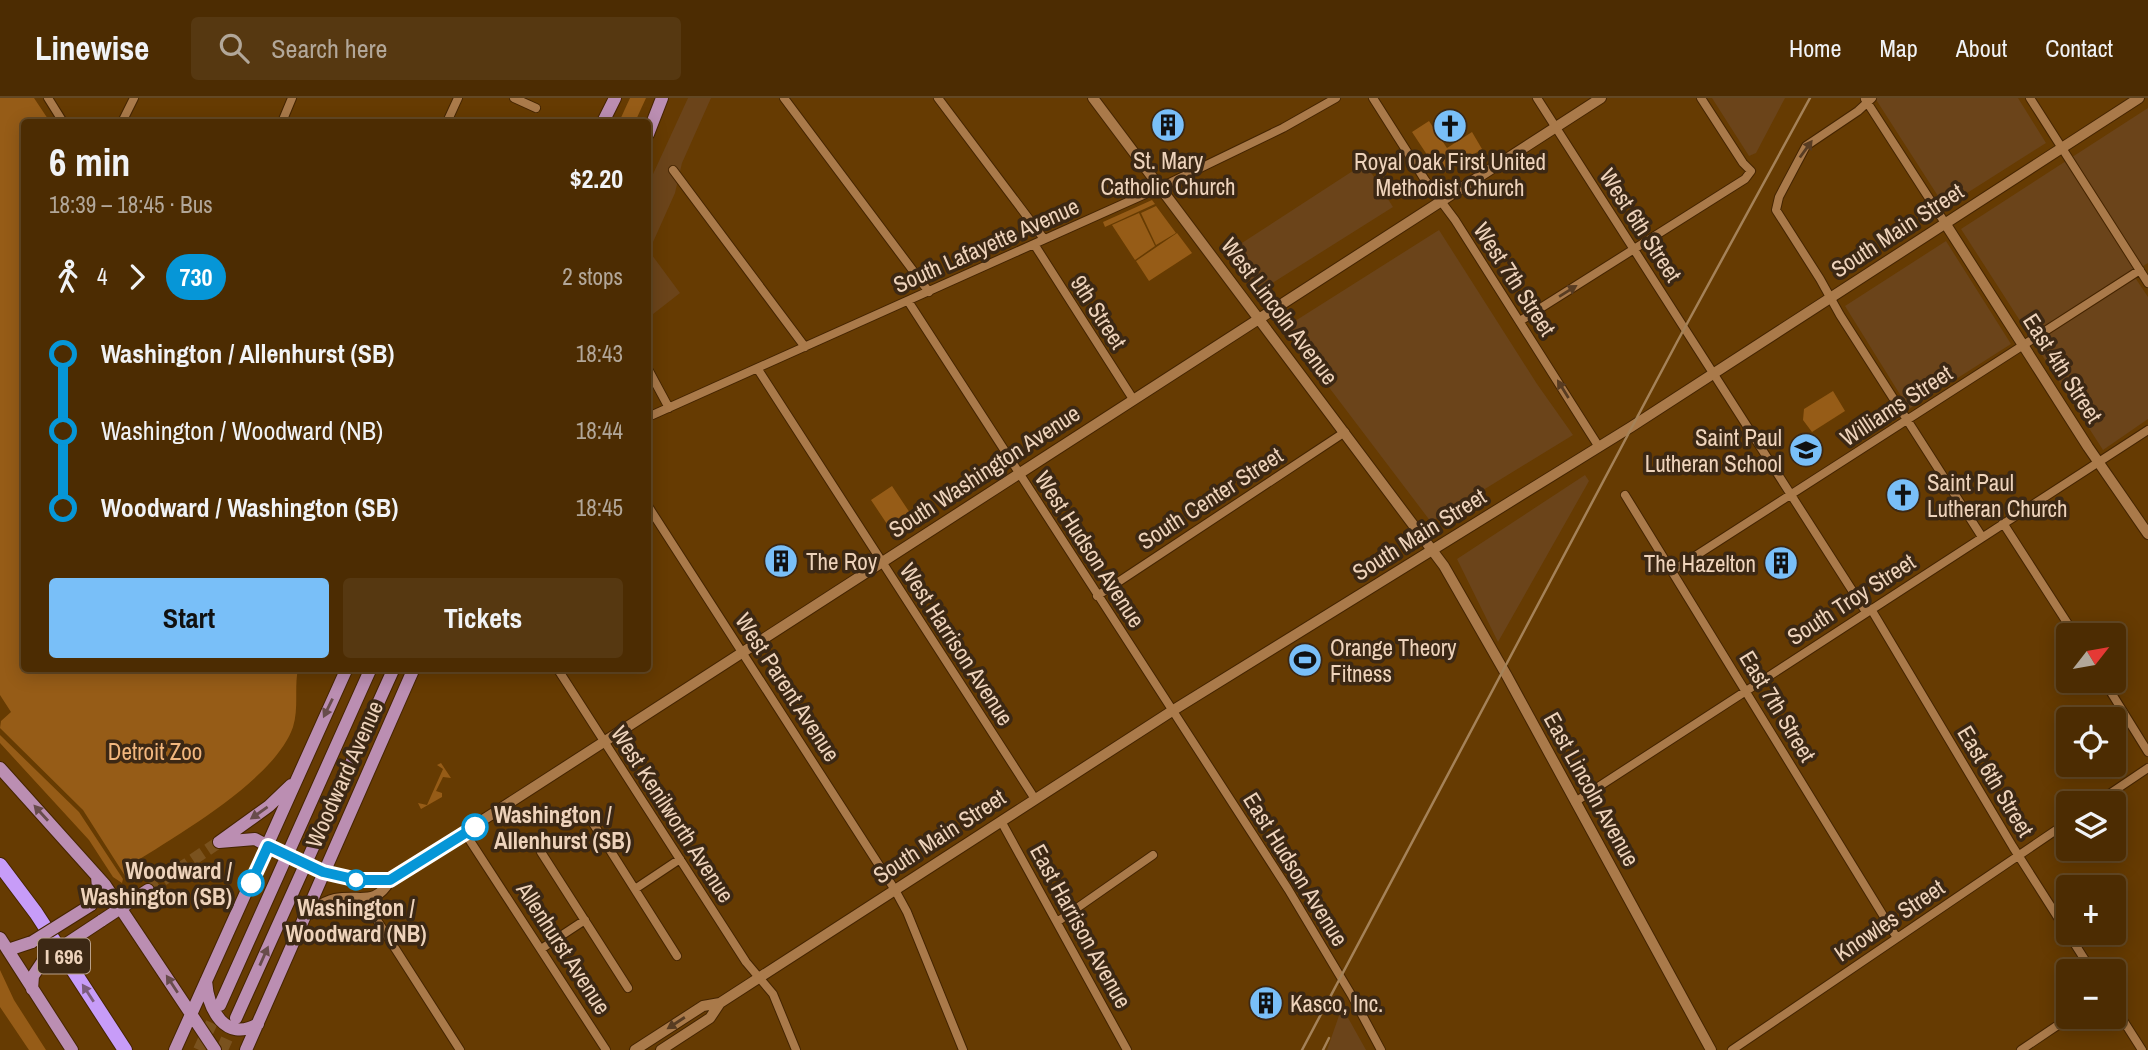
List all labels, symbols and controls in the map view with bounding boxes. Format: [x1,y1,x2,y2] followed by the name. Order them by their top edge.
[191,17,681,80] search box
[35,26,149,70] text: Linewise
[215,29,253,67] icon: search
[271,31,387,66] text: Search here
[1789,32,1841,64] text: Home
[1879,32,1918,64] text: Map
[1956,32,2007,64] text: About
[2045,32,2113,64] text: Contact
[1149,106,1187,144] building icon: St. Mary Catholic Church
[1431,107,1469,145] church icon: Royal Oak First United Methodist Church
[49,137,130,188] text: 6 min
[1799,140,1813,159] one-way arrow
[1100,145,1236,202] place label: St. Mary Catholic Church
[1354,146,1546,203] place label: Royal Oak First United Methodist Church
[570,161,623,196] text: $2.20
[1593,162,1689,288] street label: West 6th Street
[1825,176,1969,284] street label: South Main Street
[49,189,213,220] text: 18:39 – 18:45 · Bus
[888,190,1084,300] street label: South Lafayette Avenue
[1467,216,1563,342] street label: West 7th Street
[1214,231,1346,391] street label: West Lincoln Avenue
[49,258,87,296] icon: walk
[118,258,156,296] icon: forward
[97,261,108,292] text: 4
[180,261,212,293] text: 730
[562,261,623,292] text: 2 stops
[1064,269,1134,355] street label: 9th Street
[1558,285,1577,298] one-way arrow
[2016,307,2110,429] street label: East 4th Street
[101,336,394,371] text: Washington / Allenhurst (SB)
[576,338,623,369] text: 18:43
[1834,357,1958,453] street label: Williams Street
[1557,379,1570,398] one-way arrow
[882,397,1086,545] street label: South Washington Avenue
[101,413,383,448] text: Washington / Woodward (NB)
[576,415,623,446] text: 18:44
[1645,422,1782,479] place label: Saint Paul Lutheran School
[1787,431,1825,469] school or university icon: Saint Paul Lutheran School
[1132,440,1288,556] street label: South Center Street
[1028,465,1152,633] street label: West Hudson Avenue
[1927,467,2067,524] place label: Saint Paul Lutheran Church
[1884,476,1922,514] church icon: Saint Paul Lutheran Church
[1346,481,1492,587] street label: South Main Street
[101,490,398,525] text: Woodward / Washington (SB)
[576,492,623,523] text: 18:45
[762,542,800,580] building icon: The Roy
[1762,544,1800,582] building icon: The Hazelton
[806,546,878,577] place label: The Roy
[1781,546,1921,652] street label: South Troy Street
[1644,548,1756,579] place label: The Hazelton
[893,557,1021,731] street label: West Harrison Avenue
[49,578,329,658] button: Start
[343,578,623,658] button: Tickets
[728,607,848,767] street label: West Parent Avenue
[2056,623,2126,693] north arrow
[2056,623,2126,1029] map controls
[1330,632,1457,689] place label: Orange Theory Fitness
[1286,641,1324,679] sports icon: Orange Theory Fitness
[1733,645,1823,767] street label: East 7th Street
[298,696,390,852] street label: Woodward Avenue
[322,698,334,718] one-way arrow
[1537,706,1647,872] street label: East Lincoln Avenue
[2056,707,2126,777] button: locate
[604,720,742,908] street label: West Kenilworth Avenue
[1951,720,2041,842] street label: East 6th Street
[108,736,202,767] park label: Detroit Zoo
[867,782,1011,890] street label: South Main Street
[1236,786,1356,952] street label: East Hudson Avenue
[2056,791,2126,861] button: layers
[494,799,631,856] place label: Washington / Allenhurst (SB)
[33,805,49,822] one-way arrow
[250,806,268,820] one-way arrow
[462,814,488,840] marker: Washington / Allenhurst (SB)
[1023,838,1139,1014] street label: East Harrison Avenue
[81,855,233,912] place label: Woodward / Washington (SB)
[238,870,264,896] marker: Woodward / Washington (SB)
[346,870,366,890] marker: Washington / Woodward (NB)
[1828,872,1950,968] street label: Knowles Street
[509,875,618,1020] street label: Allenhurst Avenue
[2056,875,2126,945] button: +
[285,892,427,949] place label: Washington / Woodward (NB)
[38,938,90,974] road number: I 696
[259,945,270,966] one-way arrow
[2056,959,2126,1029] button: −
[165,975,179,993] one-way arrow
[81,983,94,1002] one-way arrow
[1247,984,1285,1022] building icon: Kasco, Inc.
[1290,988,1383,1019] place label: Kasco, Inc.
[666,1017,686,1030] one-way arrow

